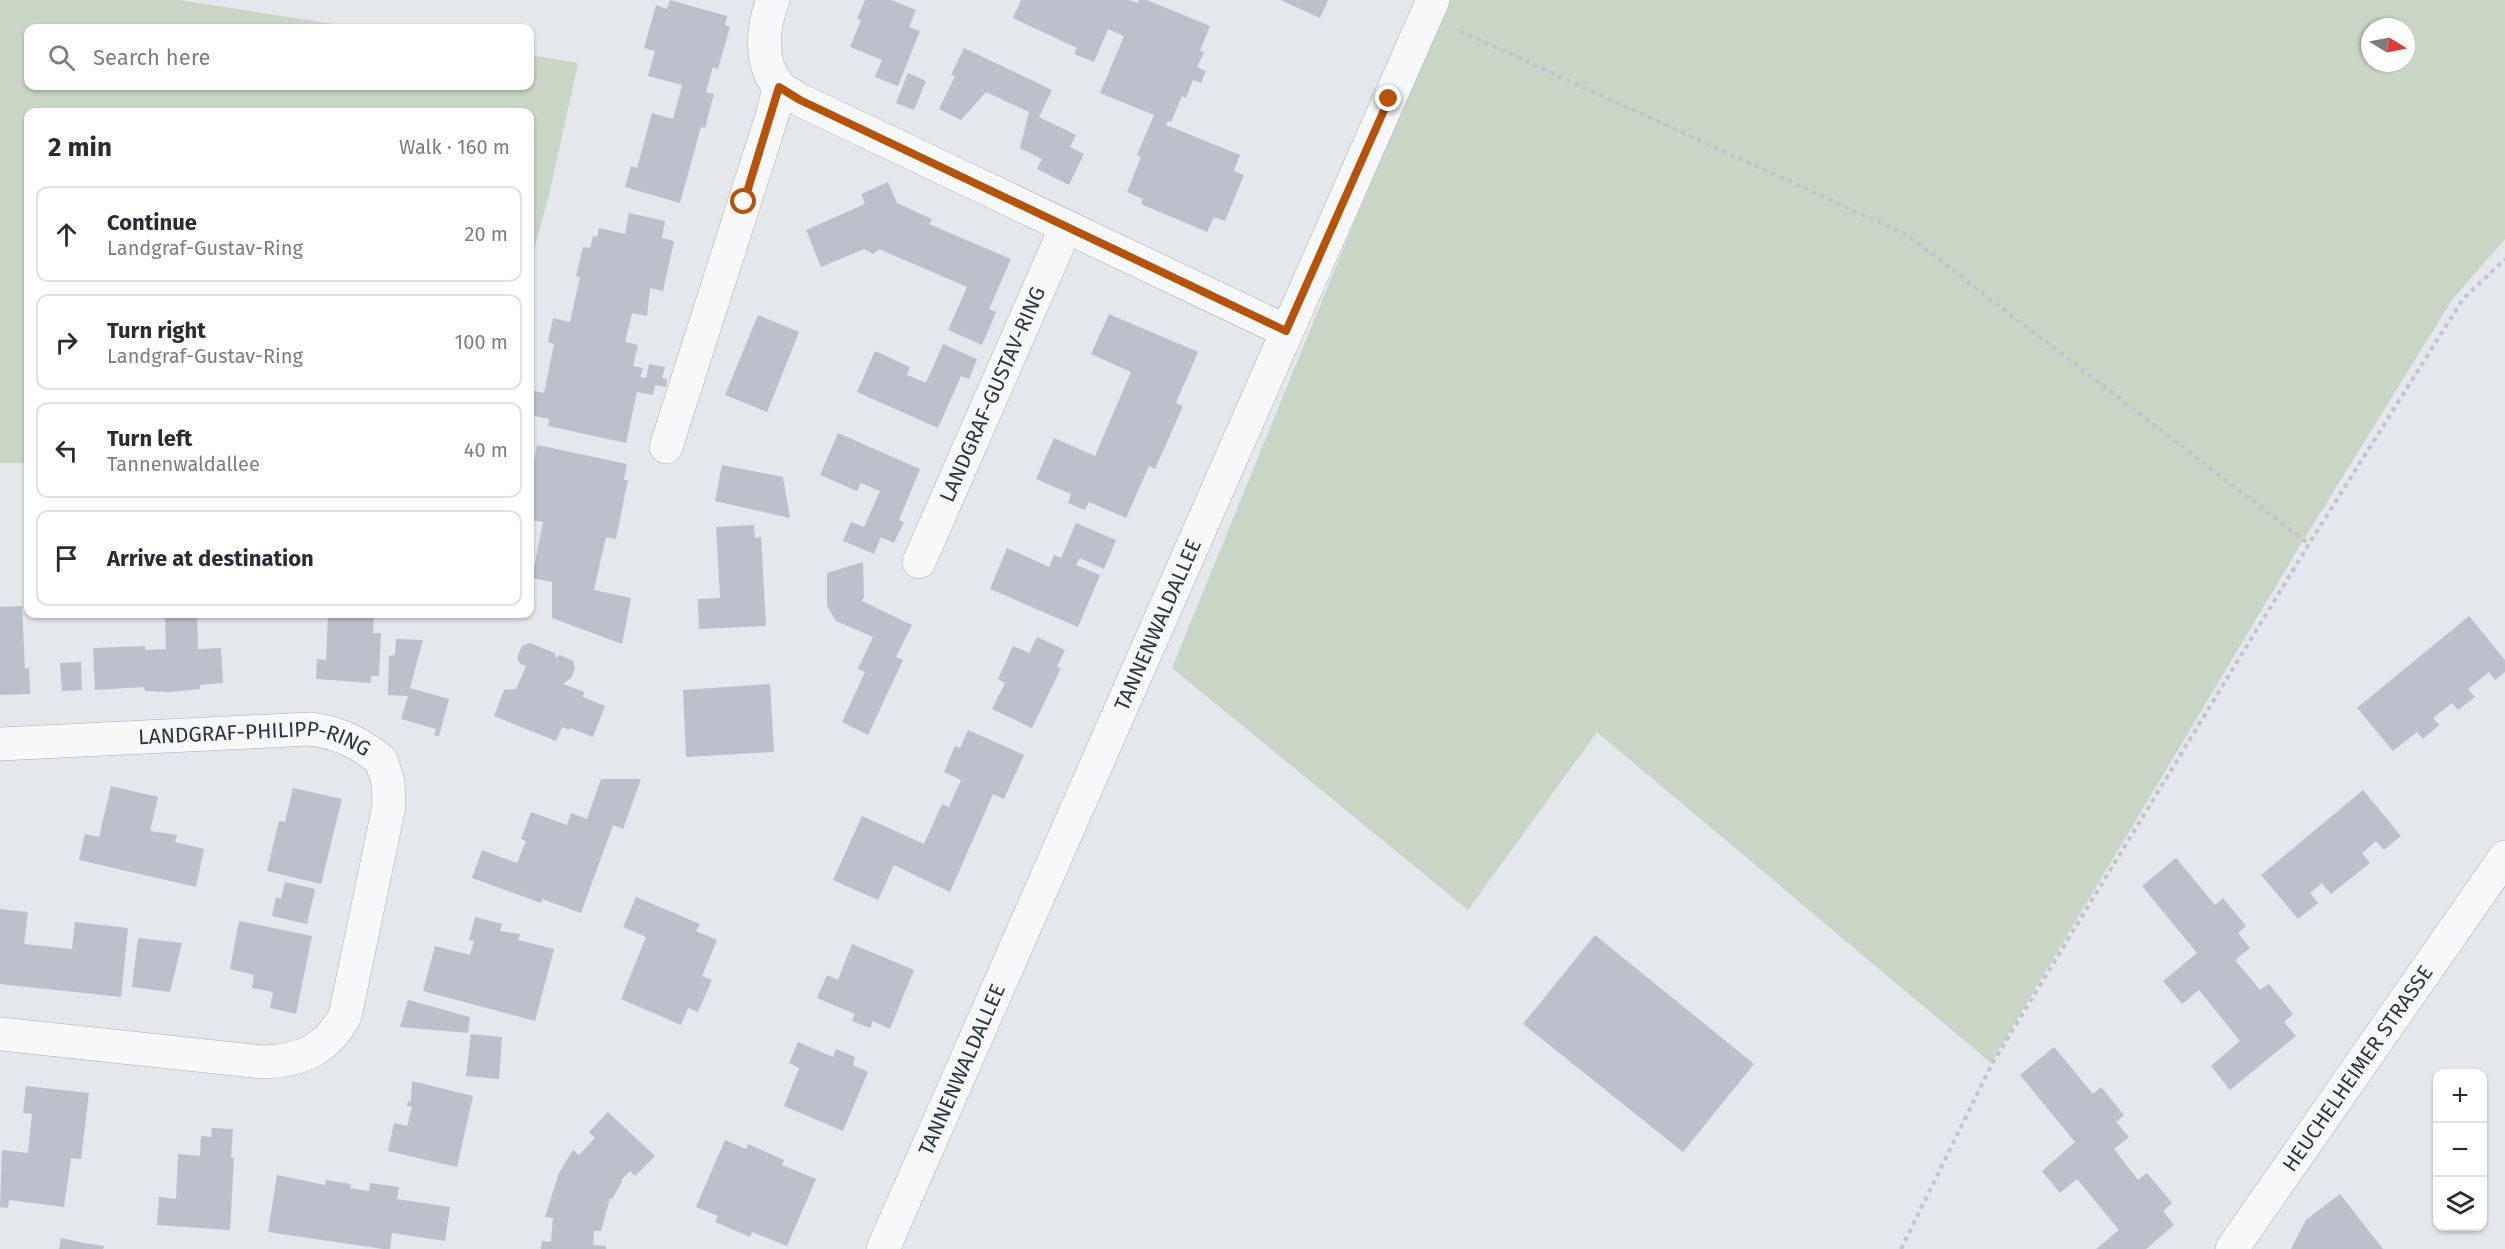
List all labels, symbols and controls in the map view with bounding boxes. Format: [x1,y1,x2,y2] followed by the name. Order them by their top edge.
[2361,18,2415,72] north arrow
[24,24,534,90] search box
[45,41,78,74] icon: search
[93,44,211,71] text: Search here
[1375,85,1401,111] route end
[48,132,112,163] text: 2 min
[399,135,510,159] text: Walk · 160 m
[730,188,756,214] route start
[107,209,197,236] text: Continue
[50,218,83,251] icon: ahead
[465,222,508,246] text: 20 m
[107,236,303,260] text: Landgraf-Gustav-Ring
[934,283,1051,506] street label: LANDGRAF-GUSTAV-RING
[107,317,206,344] text: Turn right
[50,326,83,359] icon: right
[455,330,508,354] text: 100 m
[107,344,303,368] text: Landgraf-Gustav-Ring
[107,425,192,452] text: Turn left
[50,434,83,467] icon: left
[464,438,508,462] text: 40 m
[107,452,260,476] text: Tannenwaldallee
[1109,535,1207,715] street label: TANNENWALDALLEE
[50,542,83,575] icon: arrive
[107,545,314,572] text: Arrive at destination
[137,716,376,762] street label: LANDGRAF-PHILIPP-RING
[2277,960,2439,1177] street label: HEUCHELHEIMER STRASSE
[913,980,1011,1159] street label: TANNENWALDALLEE
[2433,1069,2487,1231] map controls
[2433,1069,2487,1123] button: +
[2433,1123,2487,1177] button: −
[2433,1177,2487,1231] button: layers

